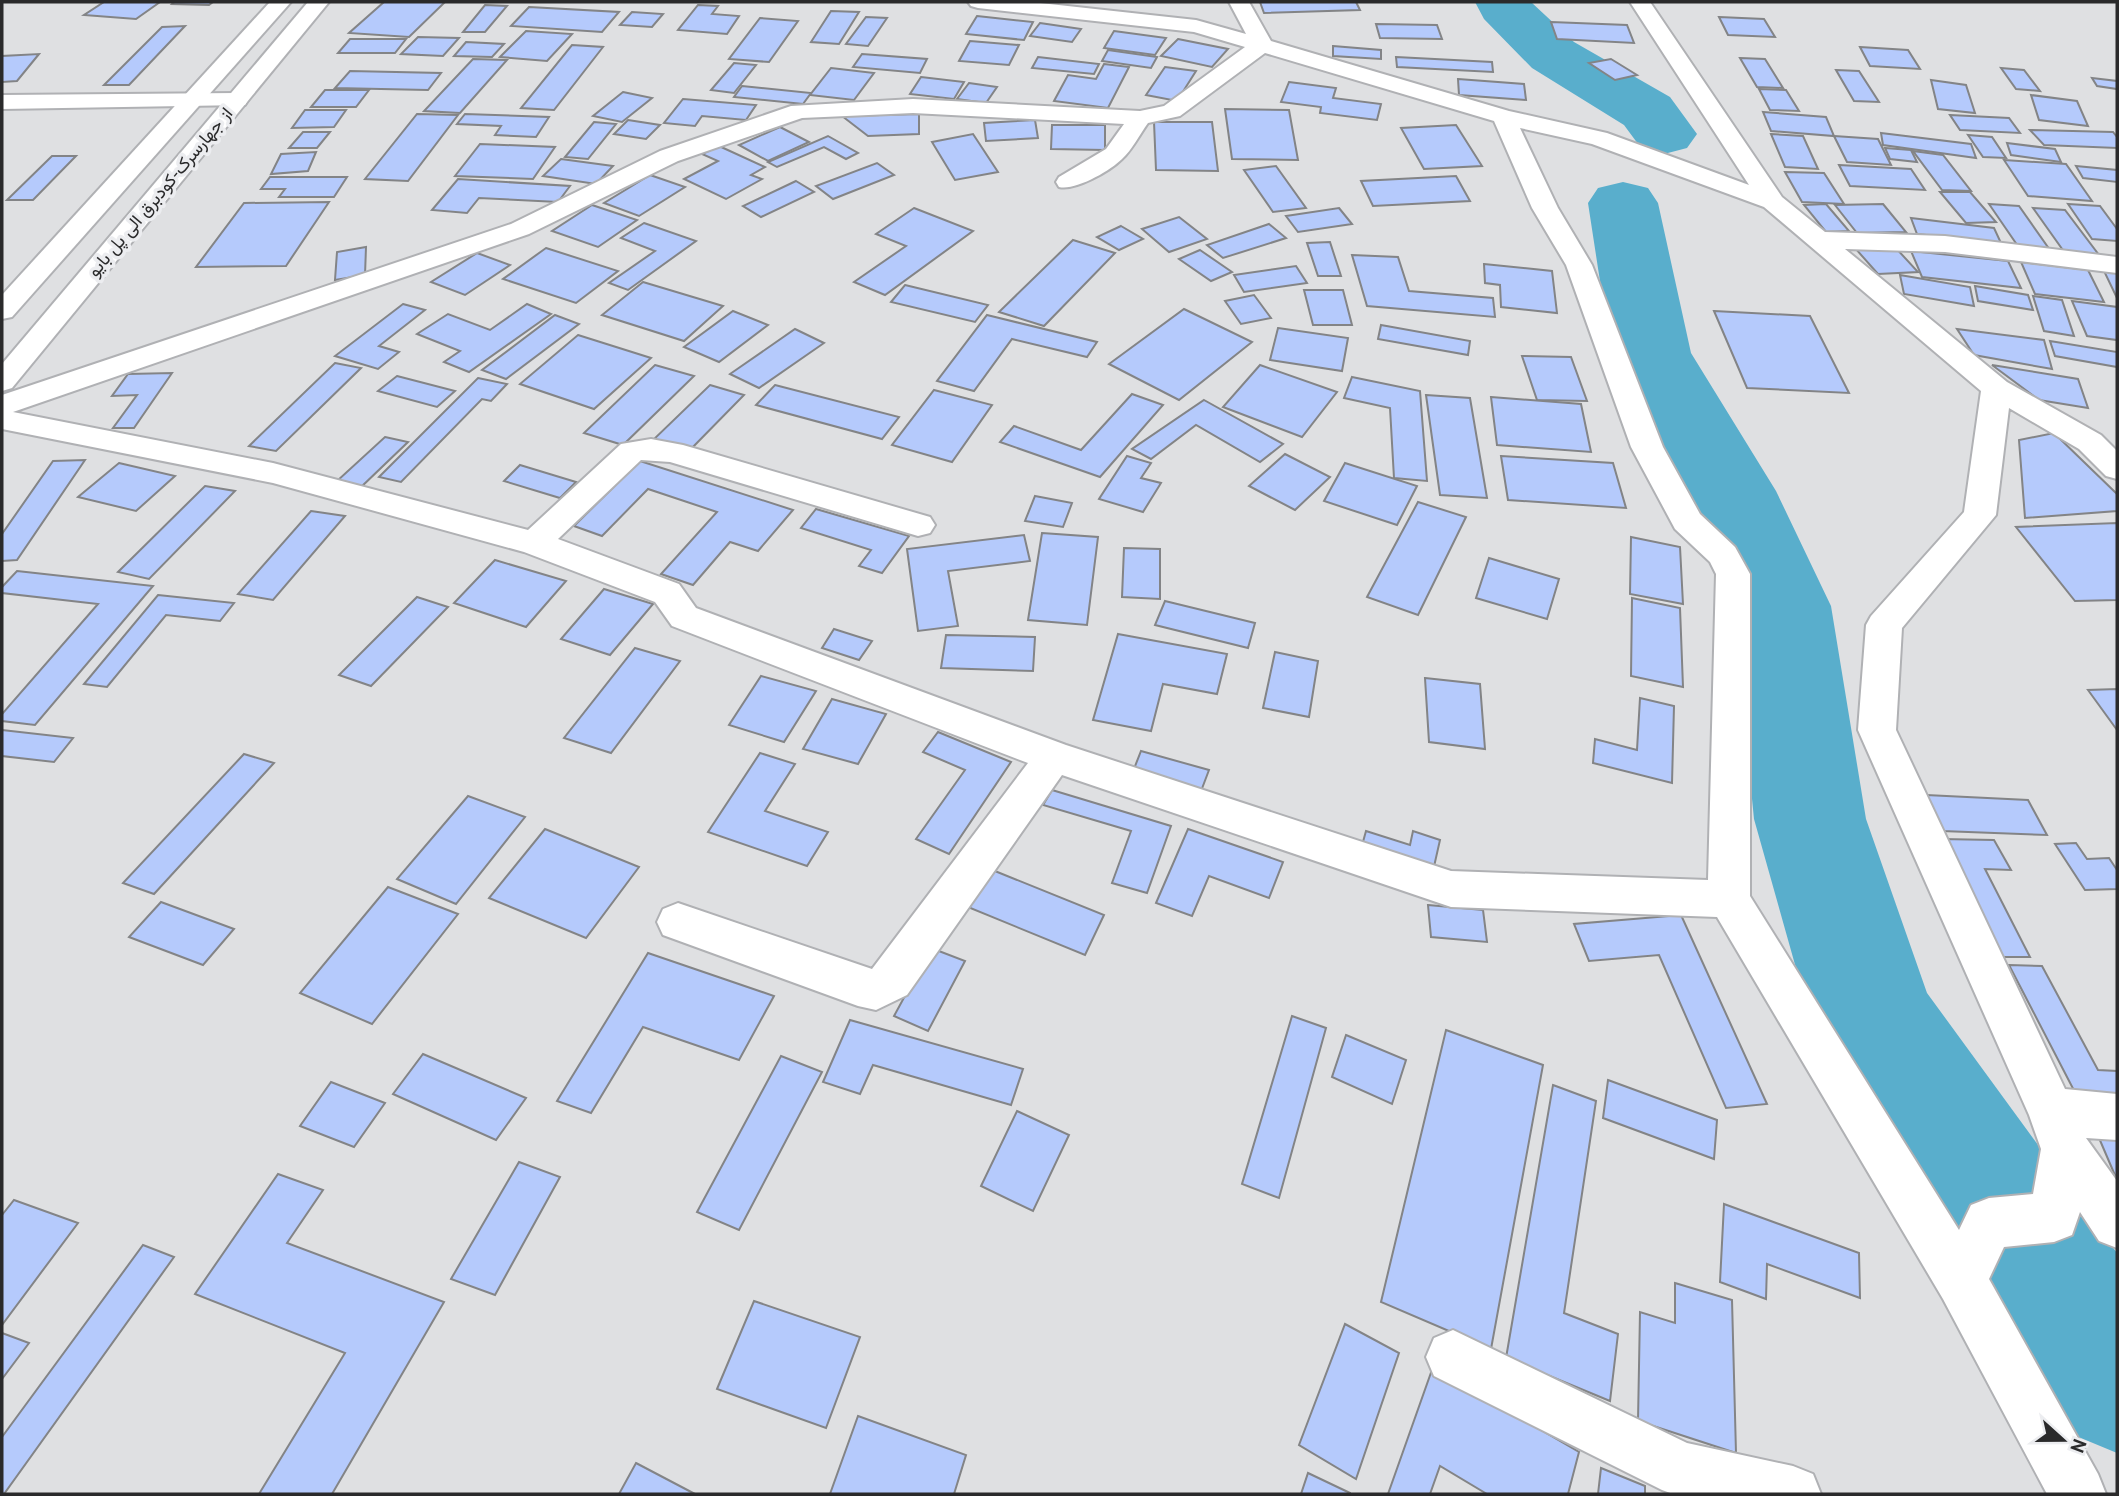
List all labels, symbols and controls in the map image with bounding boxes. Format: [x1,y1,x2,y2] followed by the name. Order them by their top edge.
[82,102,238,282] street label: از جهارسرک-کودبرق الی پل بایو
[2028,1405,2098,1475] north arrow
[2065,1436,2092,1456] text: N

